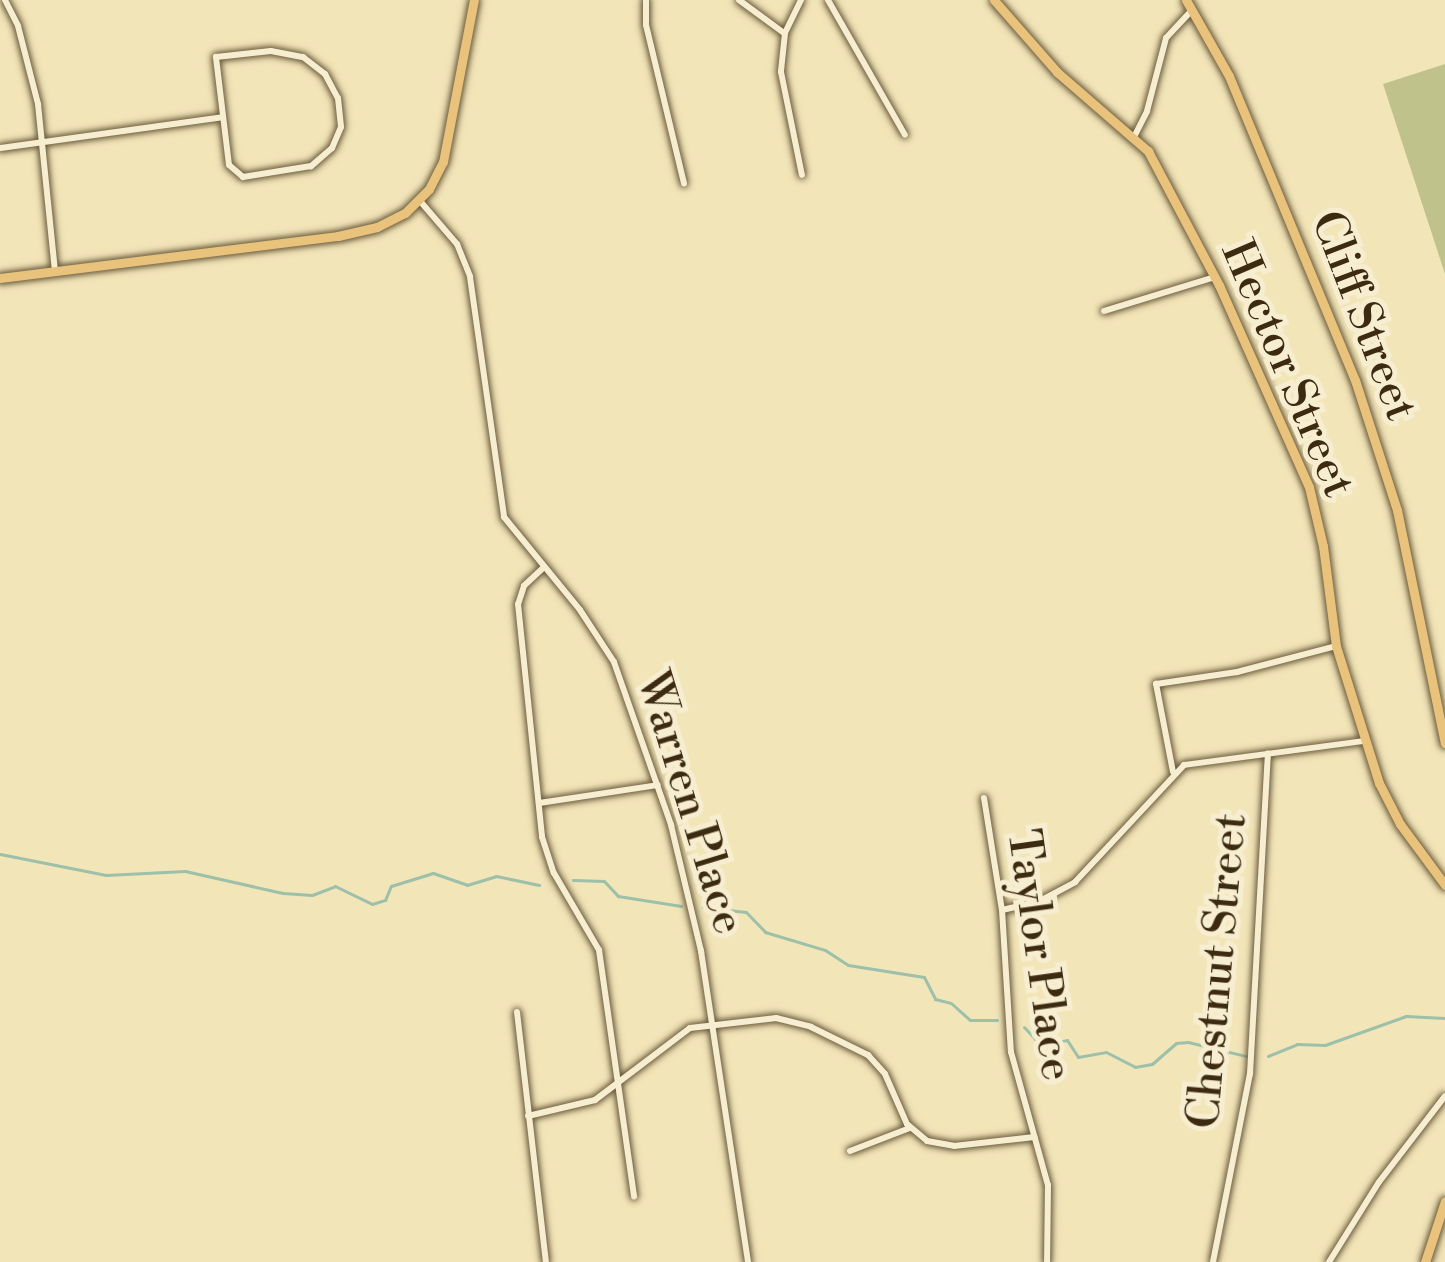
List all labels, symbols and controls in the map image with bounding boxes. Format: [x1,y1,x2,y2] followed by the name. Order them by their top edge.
[1298,204,1428,428] street label: Cliff Street
[1209,233,1365,505] street label: Hector Street
[625,665,755,941] street label: Warren Place
[1177,811,1259,1131] street label: Chestnut Street
[995,826,1083,1084] street label: Taylor Place

